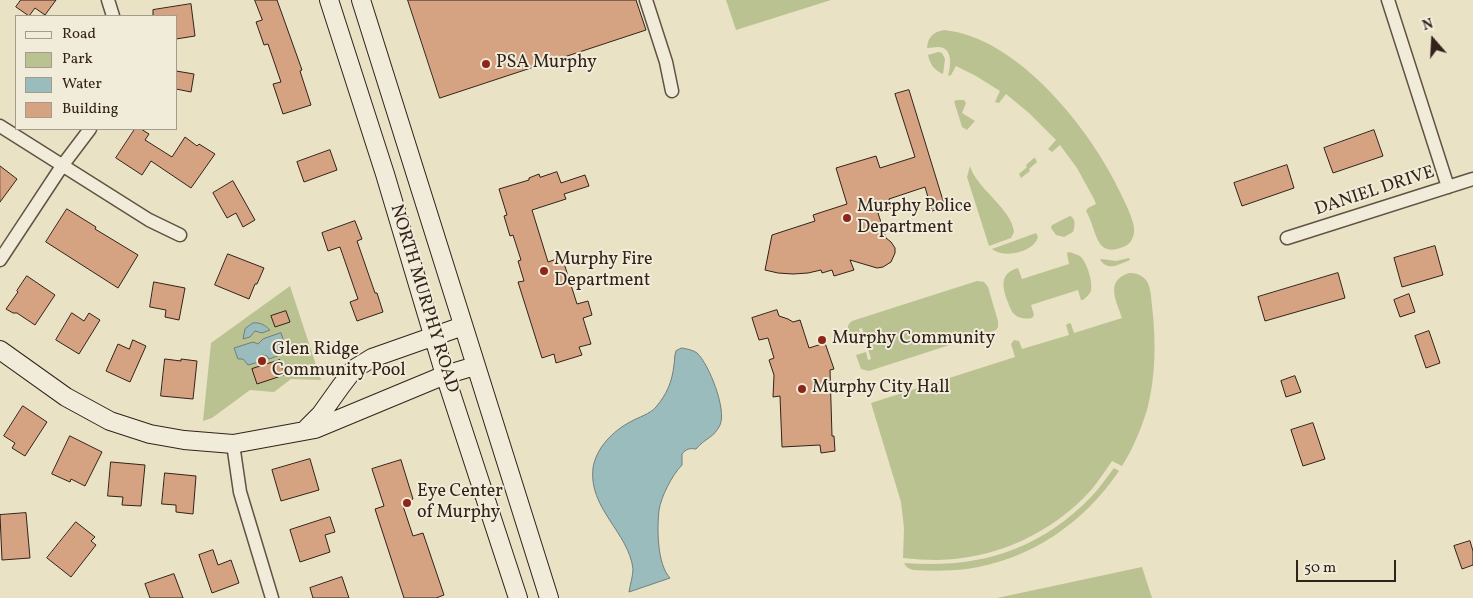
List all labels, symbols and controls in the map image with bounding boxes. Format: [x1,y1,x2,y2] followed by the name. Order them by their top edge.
[15,15,178,130] legend
[1408,15,1458,65] north arrow
[1420,15,1436,36] text: N
[62,24,96,45] text: Road
[62,49,93,70] text: Park
[496,53,597,75] place label: PSA Murphy
[480,58,492,70] marker: PSA Murphy
[62,74,102,95] text: Water
[62,99,118,120] text: Building
[1312,162,1438,222] street label: DANIEL DRIVE
[857,197,971,240] place label: Murphy Police Department
[384,202,462,396] street label: NORTH MURPHY ROAD
[841,212,853,224] marker: Murphy Police Department
[554,250,653,292] place label: Murphy Fire Department
[538,265,550,277] marker: Murphy Fire Department
[832,329,995,351] place label: Murphy Community
[816,334,828,346] marker: Murphy Community
[272,340,406,382] place label: Glen Ridge Community Pool
[256,355,268,367] marker: Glen Ridge Community Pool
[812,378,950,400] place label: Murphy City Hall
[796,383,808,395] marker: Murphy City Hall
[417,482,503,524] place label: Eye Center of Murphy
[401,497,413,509] marker: Eye Center of Murphy
[1298,550,1398,582] scale bar
[1304,558,1336,579] text: 50 m

